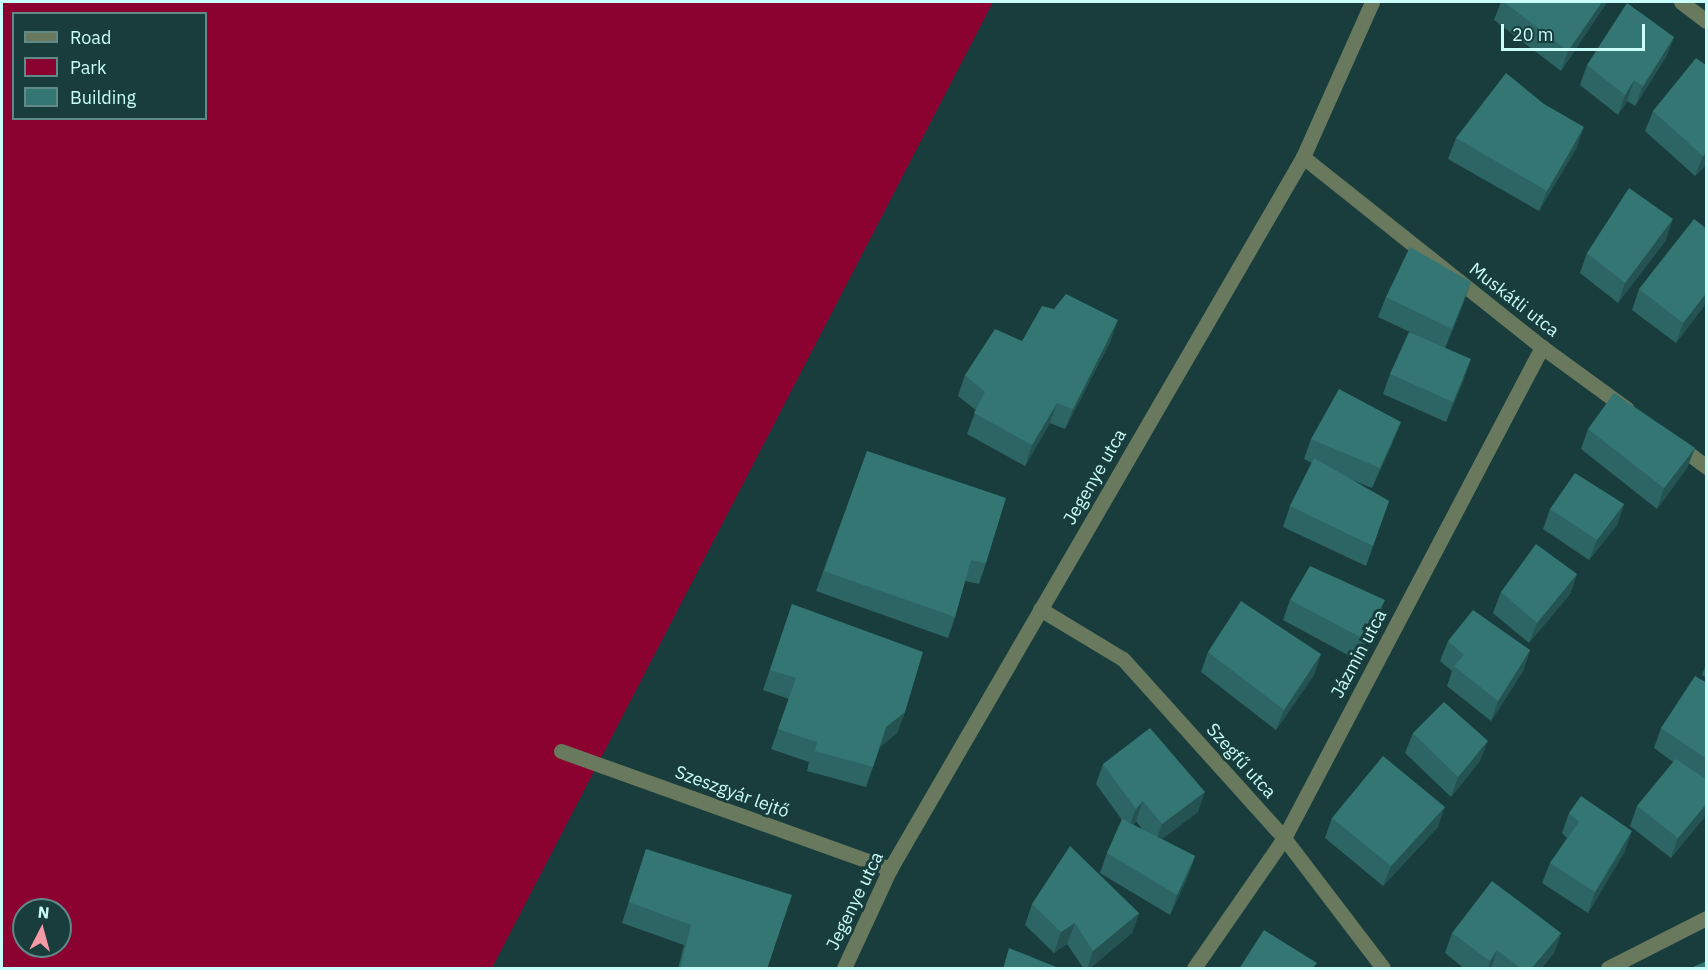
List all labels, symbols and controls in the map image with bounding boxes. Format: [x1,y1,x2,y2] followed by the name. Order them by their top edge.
[12,12,207,120] legend
[1504,12,1648,50] scale bar
[1512,23,1554,46] text: 20 m
[70,26,111,49] text: Road
[70,56,106,79] text: Park
[70,86,136,109] text: Building
[1465,258,1563,342] street label: Muskátli utca
[1059,425,1131,529] street label: Jegenye utca
[1327,606,1391,702] street label: Jázmin utca
[1202,719,1280,803] street label: Szegfű utca
[672,761,792,823] street label: Szeszgyár lejtő
[822,848,888,954] street label: Jegenye utca
[12,898,72,958] north arrow
[37,902,50,923] text: N

